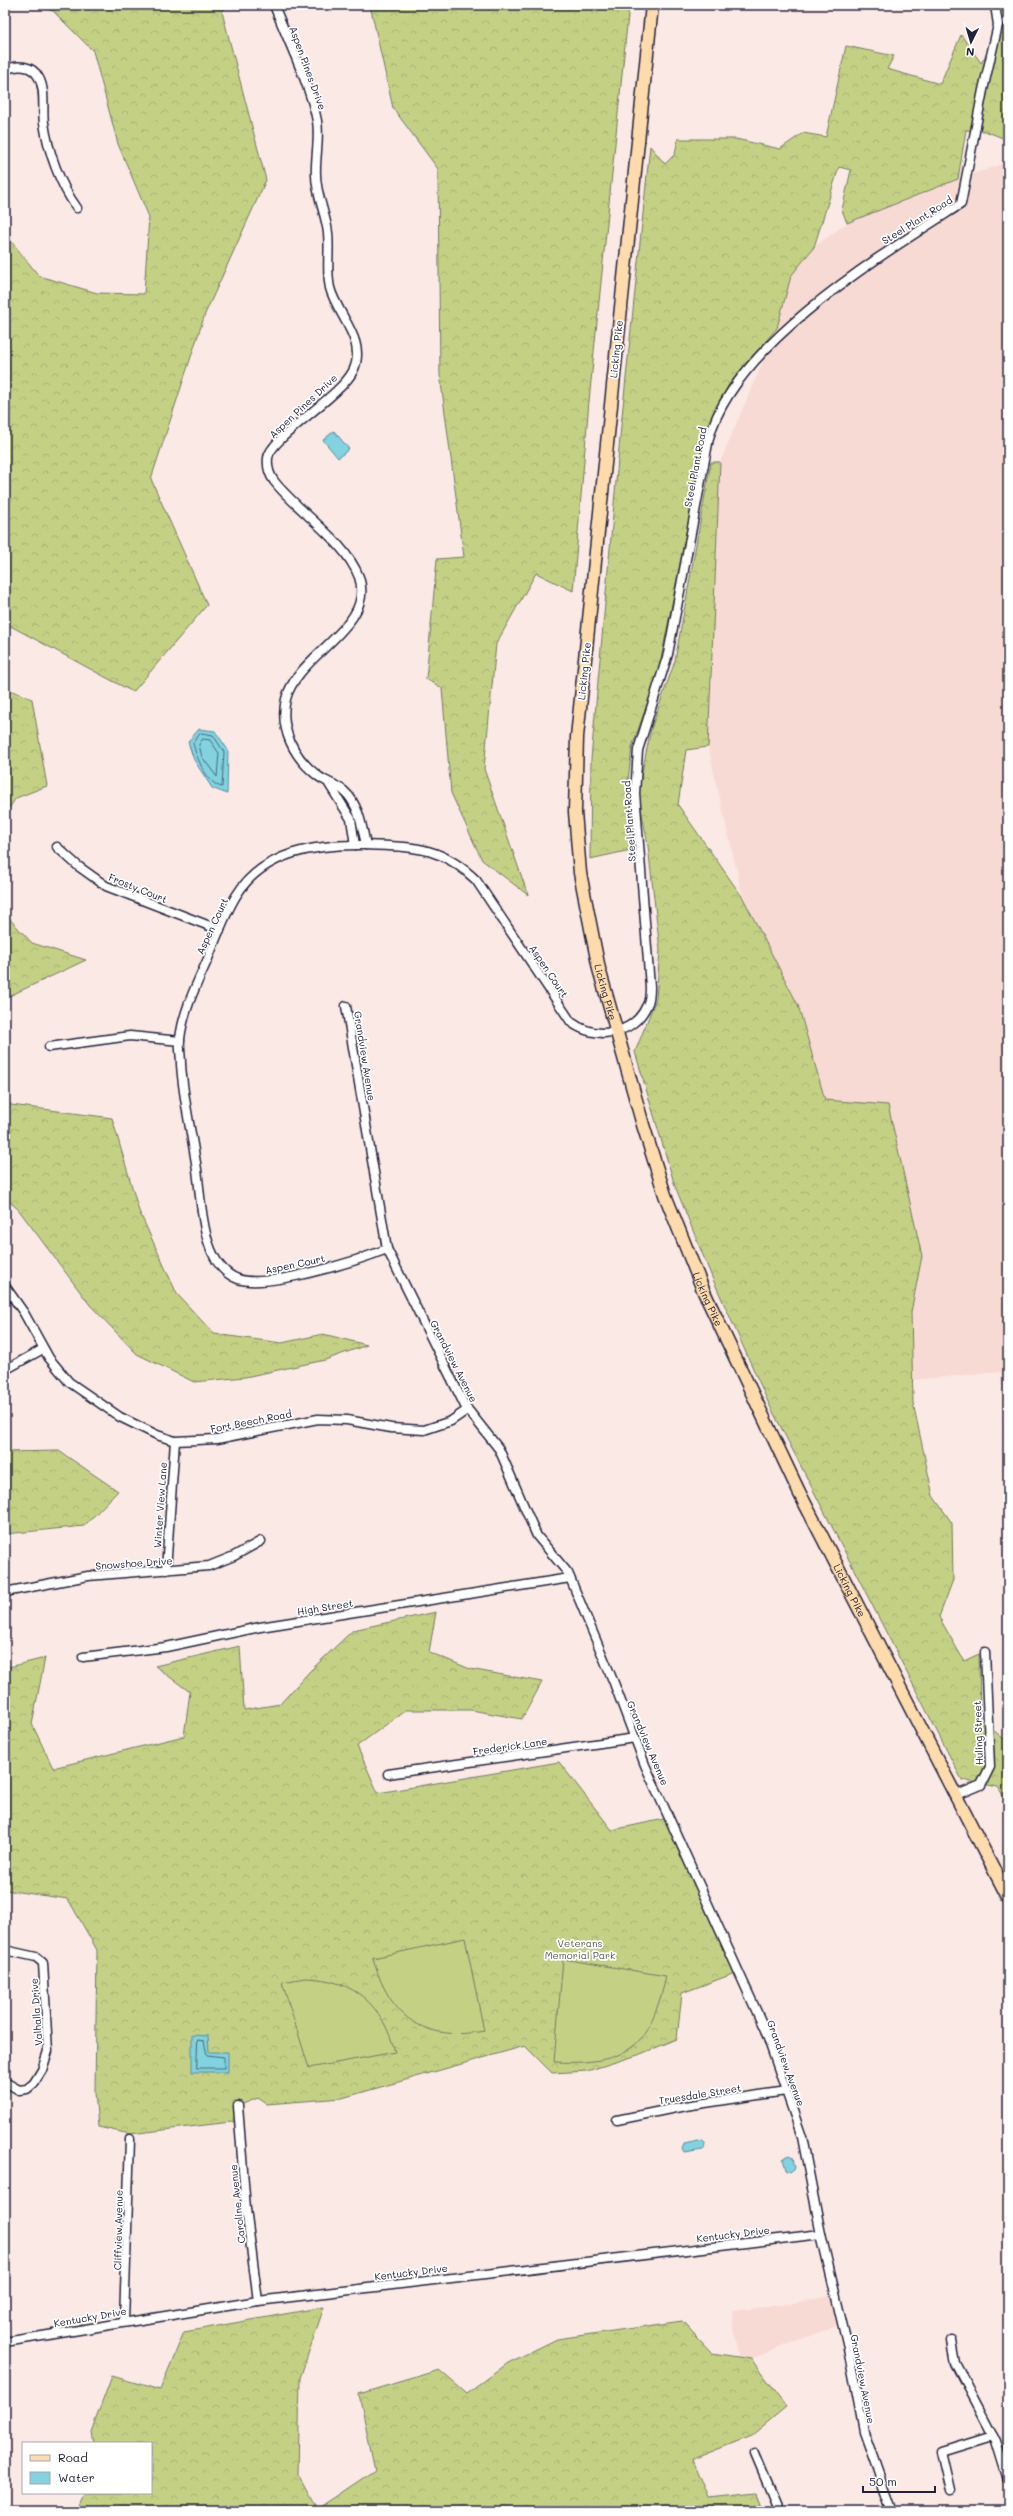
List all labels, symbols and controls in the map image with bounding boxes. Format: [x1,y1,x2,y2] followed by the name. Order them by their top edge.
[951,22,991,62] north arrow
[286,24,330,112] street label: Aspen Pines Drive
[965,45,975,60] text: N
[879,193,955,247] street label: Steel Plant Road
[606,320,626,378] street label: Licking Pike
[266,371,340,441] street label: Aspen Pines Drive
[680,426,710,508] street label: Steel Plant Road
[574,642,594,700] street label: Licking Pike
[619,780,639,862] street label: Steel Plant Road
[107,870,169,906] street label: Frosty Court
[193,895,231,957] street label: Aspen Court
[526,942,572,1000] street label: Aspen Court
[591,963,620,1022] street label: Licking Pike
[351,1010,379,1102] street label: Grandview Avenue
[264,1251,326,1277] street label: Aspen Court
[690,1270,726,1328] street label: Licking Pike
[427,1317,481,1405] street label: Grandview Avenue
[209,1406,293,1436] street label: Fort Beech Road
[150,1462,170,1548] street label: Winter View Lane
[95,1553,173,1573] street label: Snowshoe Drive
[830,1561,869,1619] street label: Licking Pike
[296,1596,354,1618] street label: High Street
[624,1699,672,1787] street label: Grandview Avenue
[970,1701,986,1765] street label: Huling Street
[472,1734,548,1758] street label: Frederick Lane
[545,1936,615,1962] park label: Veterans Memorial Park
[27,1978,45,2046] street label: Valhalla Drive
[764,2018,808,2108] street label: Grandview Avenue
[658,2081,742,2107] street label: Truesdale Street
[226,2164,248,2244] street label: Caroline Avenue
[110,2190,126,2270] street label: Cliffview Avenue
[696,2223,770,2245] street label: Kentucky Drive
[374,2261,448,2283] street label: Kentucky Drive
[52,2304,128,2330] street label: Kentucky Drive
[847,2333,879,2425] street label: Grandview Avenue
[22,2442,152,2494] legend
[58,2449,88,2465] text: Road
[863,2468,935,2494] scale bar
[58,2469,95,2485] text: Water
[869,2473,897,2489] text: 50 m

